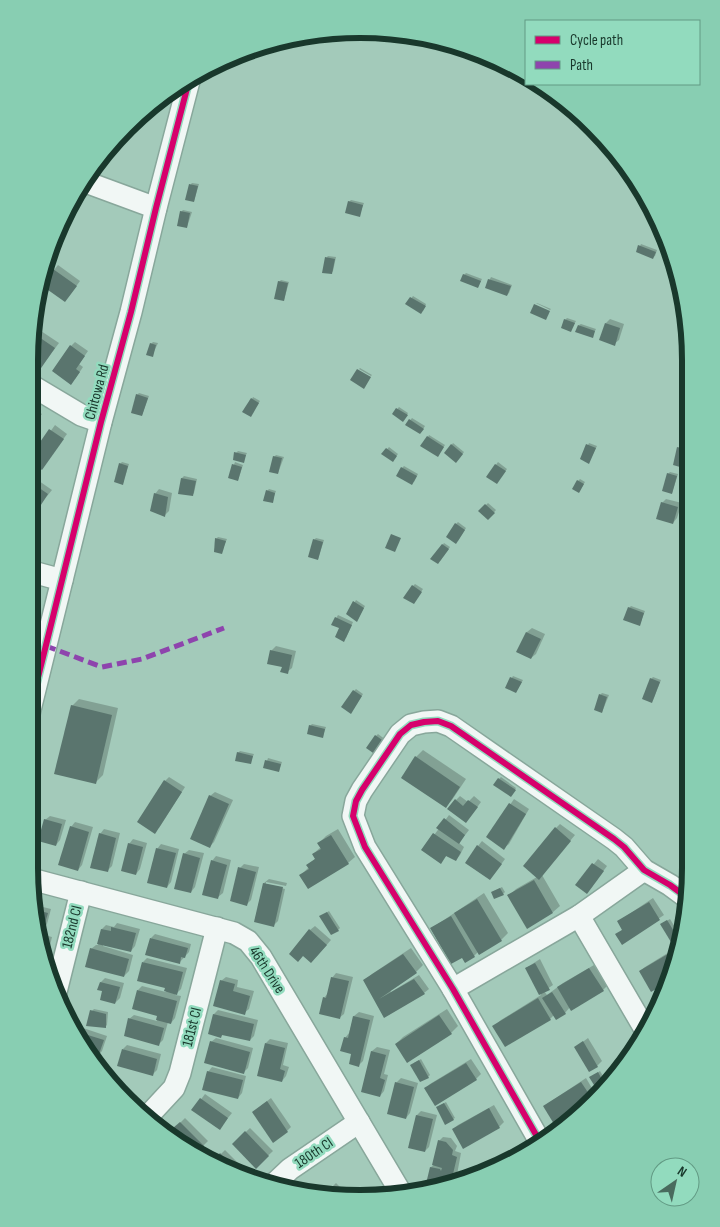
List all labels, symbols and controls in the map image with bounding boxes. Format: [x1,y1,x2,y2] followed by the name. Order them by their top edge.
[525,20,700,85] legend
[570,31,623,50] text: Cycle path
[570,56,593,75] text: Path
[81,362,113,422] street label: Chitowa Rd
[58,904,86,950] street label: 182nd Cl
[245,943,289,997] street label: 46th Drive
[178,1006,206,1048] street label: 181st Cl
[291,1133,337,1173] street label: 180th Cl
[650,1157,700,1207] north arrow
[674,1162,690,1181] text: N

